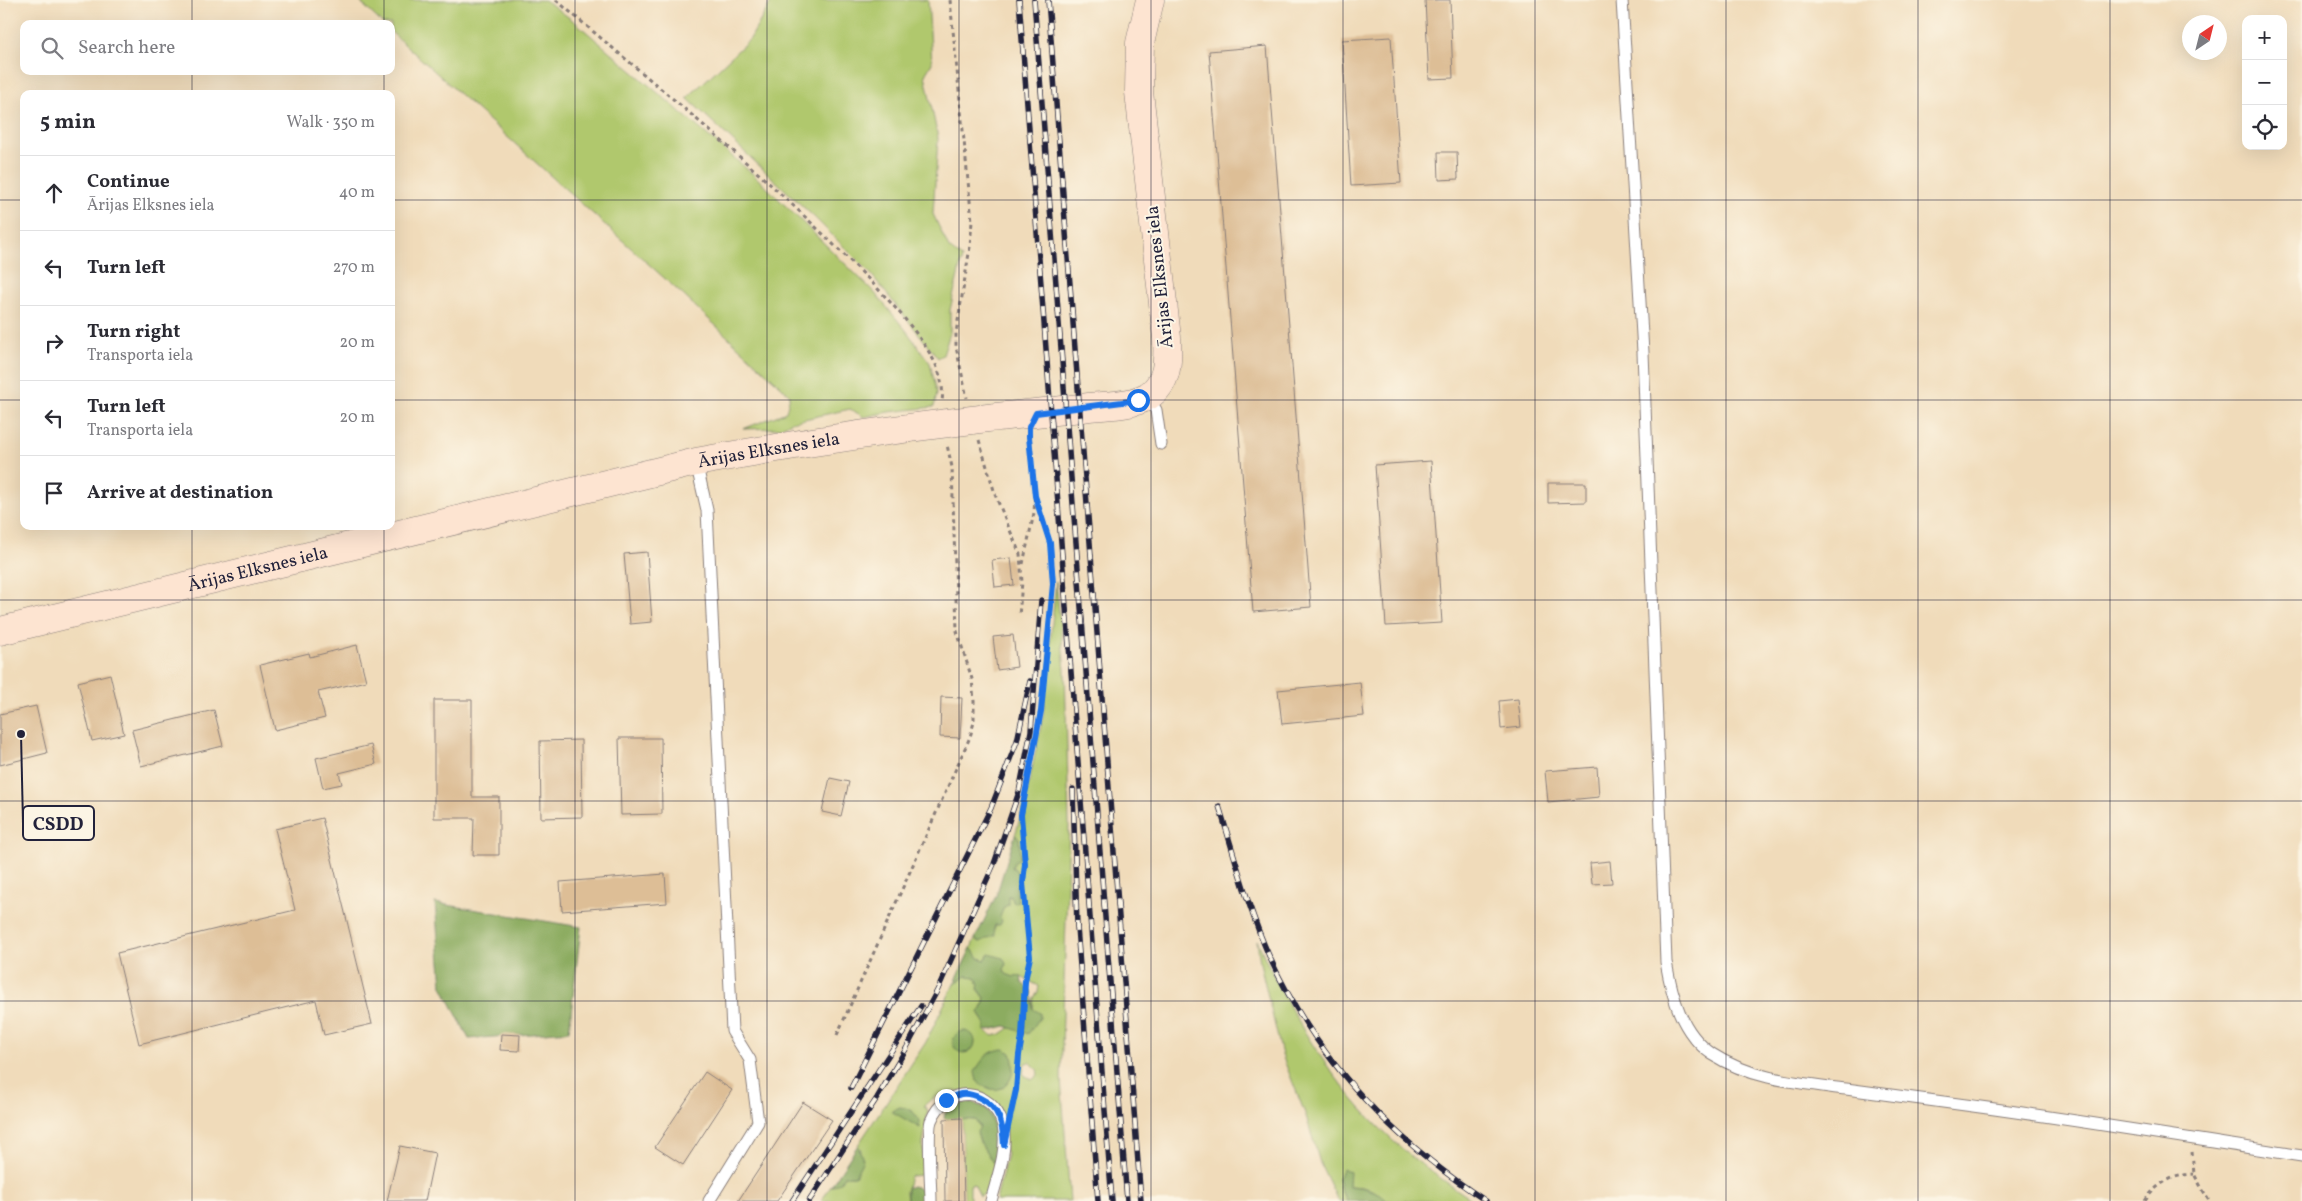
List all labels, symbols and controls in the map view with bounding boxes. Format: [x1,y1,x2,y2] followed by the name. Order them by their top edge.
[2182,15,2227,60] north arrow
[2242,15,2287,150] map controls
[2242,15,2287,60] button: +
[20,20,395,75] search box
[38,34,66,62] icon: search
[78,35,175,61] text: Search here
[2242,60,2287,105] button: −
[2242,105,2287,150] button: locate
[40,108,96,137] text: 5 min
[287,112,375,134] text: Walk · 350 m
[87,169,170,195] text: Continue
[40,179,68,207] icon: ahead
[339,182,375,204] text: 40 m
[87,195,214,217] text: Ārijas Elksnes iela
[1141,204,1180,349] street label: Ārijas Elksnes iela
[40,254,68,282] icon: left
[87,255,166,281] text: Turn left
[333,257,375,279] text: 270 m
[87,319,180,345] text: Turn right
[40,329,68,357] icon: right
[340,332,375,354] text: 20 m
[87,345,193,367] text: Transporta iela
[1127,389,1150,412] route start
[87,394,166,420] text: Turn left
[40,404,68,432] icon: left
[340,407,375,429] text: 20 m
[87,420,193,442] text: Transporta iela
[696,427,842,475] street label: Ārijas Elksnes iela
[40,479,68,507] icon: arrive
[87,480,273,506] text: Arrive at destination
[185,541,331,599] street label: Ārijas Elksnes iela
[23,806,94,840] callout: CSDD
[33,812,83,838] text: CSDD
[935,1089,958,1112] route end

